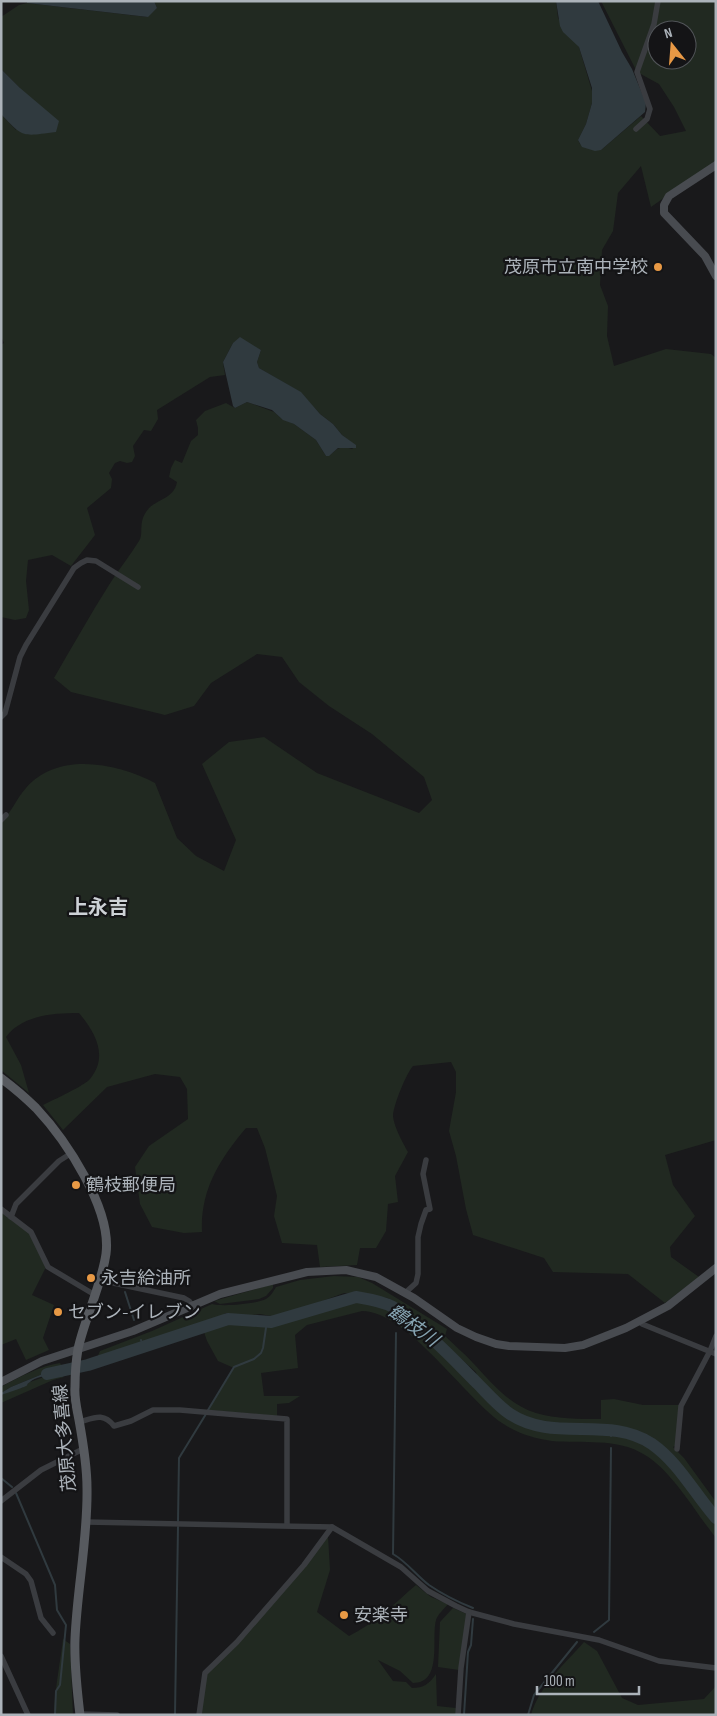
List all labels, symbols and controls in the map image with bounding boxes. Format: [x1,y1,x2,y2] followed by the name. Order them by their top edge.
[647,20,697,70] north arrow
[662,24,674,42] text: N
[504,257,648,278] place label: 茂原市立南中学校
[652,261,664,273] marker: 茂原市立南中学校
[68,896,128,920] district label: 上永吉
[86,1175,176,1196] place label: 鶴枝郵便局
[70,1179,82,1191] marker: 鶴枝郵便局
[101,1268,191,1289] place label: 永吉給油所
[85,1272,97,1284] marker: 永吉給油所
[383,1300,444,1353] water label: 鶴枝川
[68,1302,201,1323] place label: セブン-イレブン
[52,1306,64,1318] marker: セブン-イレブン
[50,1383,80,1493] street label: 茂原大多喜線
[354,1605,408,1626] place label: 安楽寺
[338,1609,350,1621] marker: 安楽寺
[537,1664,640,1696] scale bar
[544,1672,575,1691] text: 100 m

